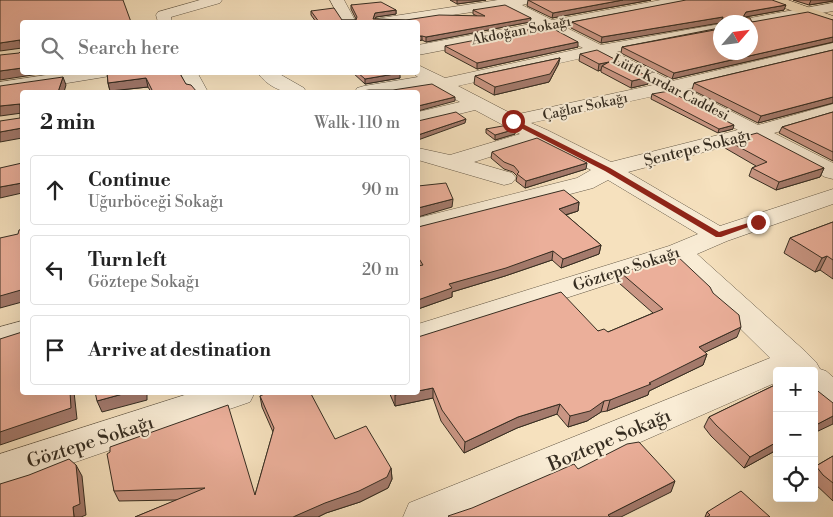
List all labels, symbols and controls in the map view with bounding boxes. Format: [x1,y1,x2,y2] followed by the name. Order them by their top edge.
[469,12,573,50] street label: Akdoğan Sokağı
[713,15,758,60] north arrow
[20,20,420,75] search box
[38,34,66,62] icon: search
[78,36,179,60] text: Search here
[609,51,732,125] street label: Lütfi Kırdar Caddesi
[541,89,630,125] street label: Çağlar Sokağı
[40,110,95,136] text: 2 min
[502,110,525,133] route start
[314,113,400,133] text: Walk · 110 m
[642,125,753,171] street label: Şentepe Sokağı
[88,168,171,192] text: Continue
[41,176,69,204] icon: ahead
[361,180,399,200] text: 90 m
[88,192,224,212] text: Uğurböceği Sokağı
[747,211,770,234] route end
[570,242,682,296] street label: Göztepe Sokağı
[88,248,167,272] text: Turn left
[41,256,69,284] icon: left
[362,260,399,280] text: 20 m
[88,272,199,292] text: Göztepe Sokağı
[41,336,69,364] icon: arrive
[88,338,271,362] text: Arrive at destination
[773,367,818,502] map controls
[773,367,818,412] button: +
[543,403,675,477] street label: Boztepe Sokağı
[24,410,157,474] street label: Göztepe Sokağı
[773,412,818,457] button: −
[773,457,818,502] button: locate

